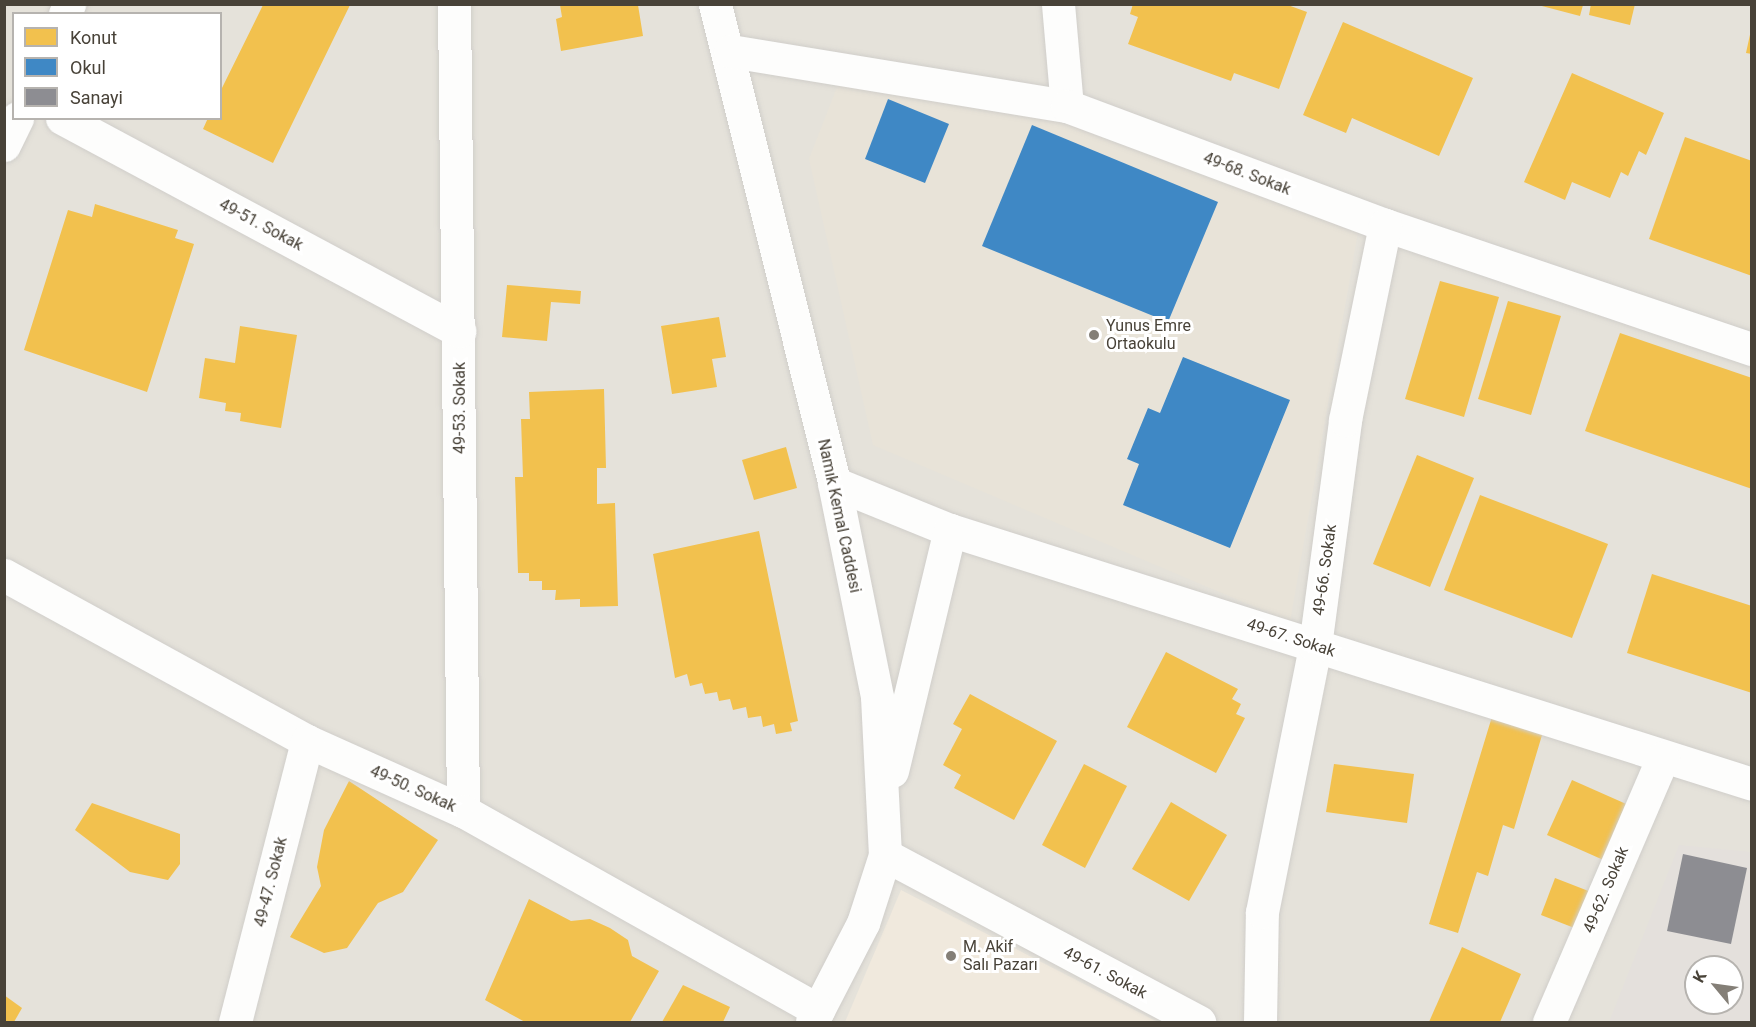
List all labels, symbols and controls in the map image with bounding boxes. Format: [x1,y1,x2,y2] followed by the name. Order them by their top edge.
[12,12,222,120] legend
[70,27,117,48] text: Konut
[70,57,106,78] text: Okul
[70,87,123,108] text: Sanayi
[1201,149,1293,199] street label: 49-68. Sokak
[216,195,306,255] street label: 49-51. Sokak
[1106,316,1191,354] place label: Yunus Emre Ortaokulu
[1087,328,1101,342] marker: Yunus Emre Ortaokulu
[450,362,470,454] street label: 49-53. Sokak
[813,437,865,595] street label: Namık Kemal Caddesi
[1309,523,1341,617] street label: 49-66. Sokak
[1244,615,1338,661] street label: 49-67. Sokak
[367,761,459,817] street label: 49-50. Sokak
[251,835,291,929] street label: 49-47. Sokak
[1579,844,1633,936] street label: 49-62. Sokak
[963,937,1038,975] place label: M. Akif Salı Pazarı
[1060,943,1150,1003] street label: 49-61. Sokak
[944,949,958,963] marker: M. Akif Salı Pazarı
[1684,955,1744,1015] north arrow
[1689,968,1710,986] text: K

